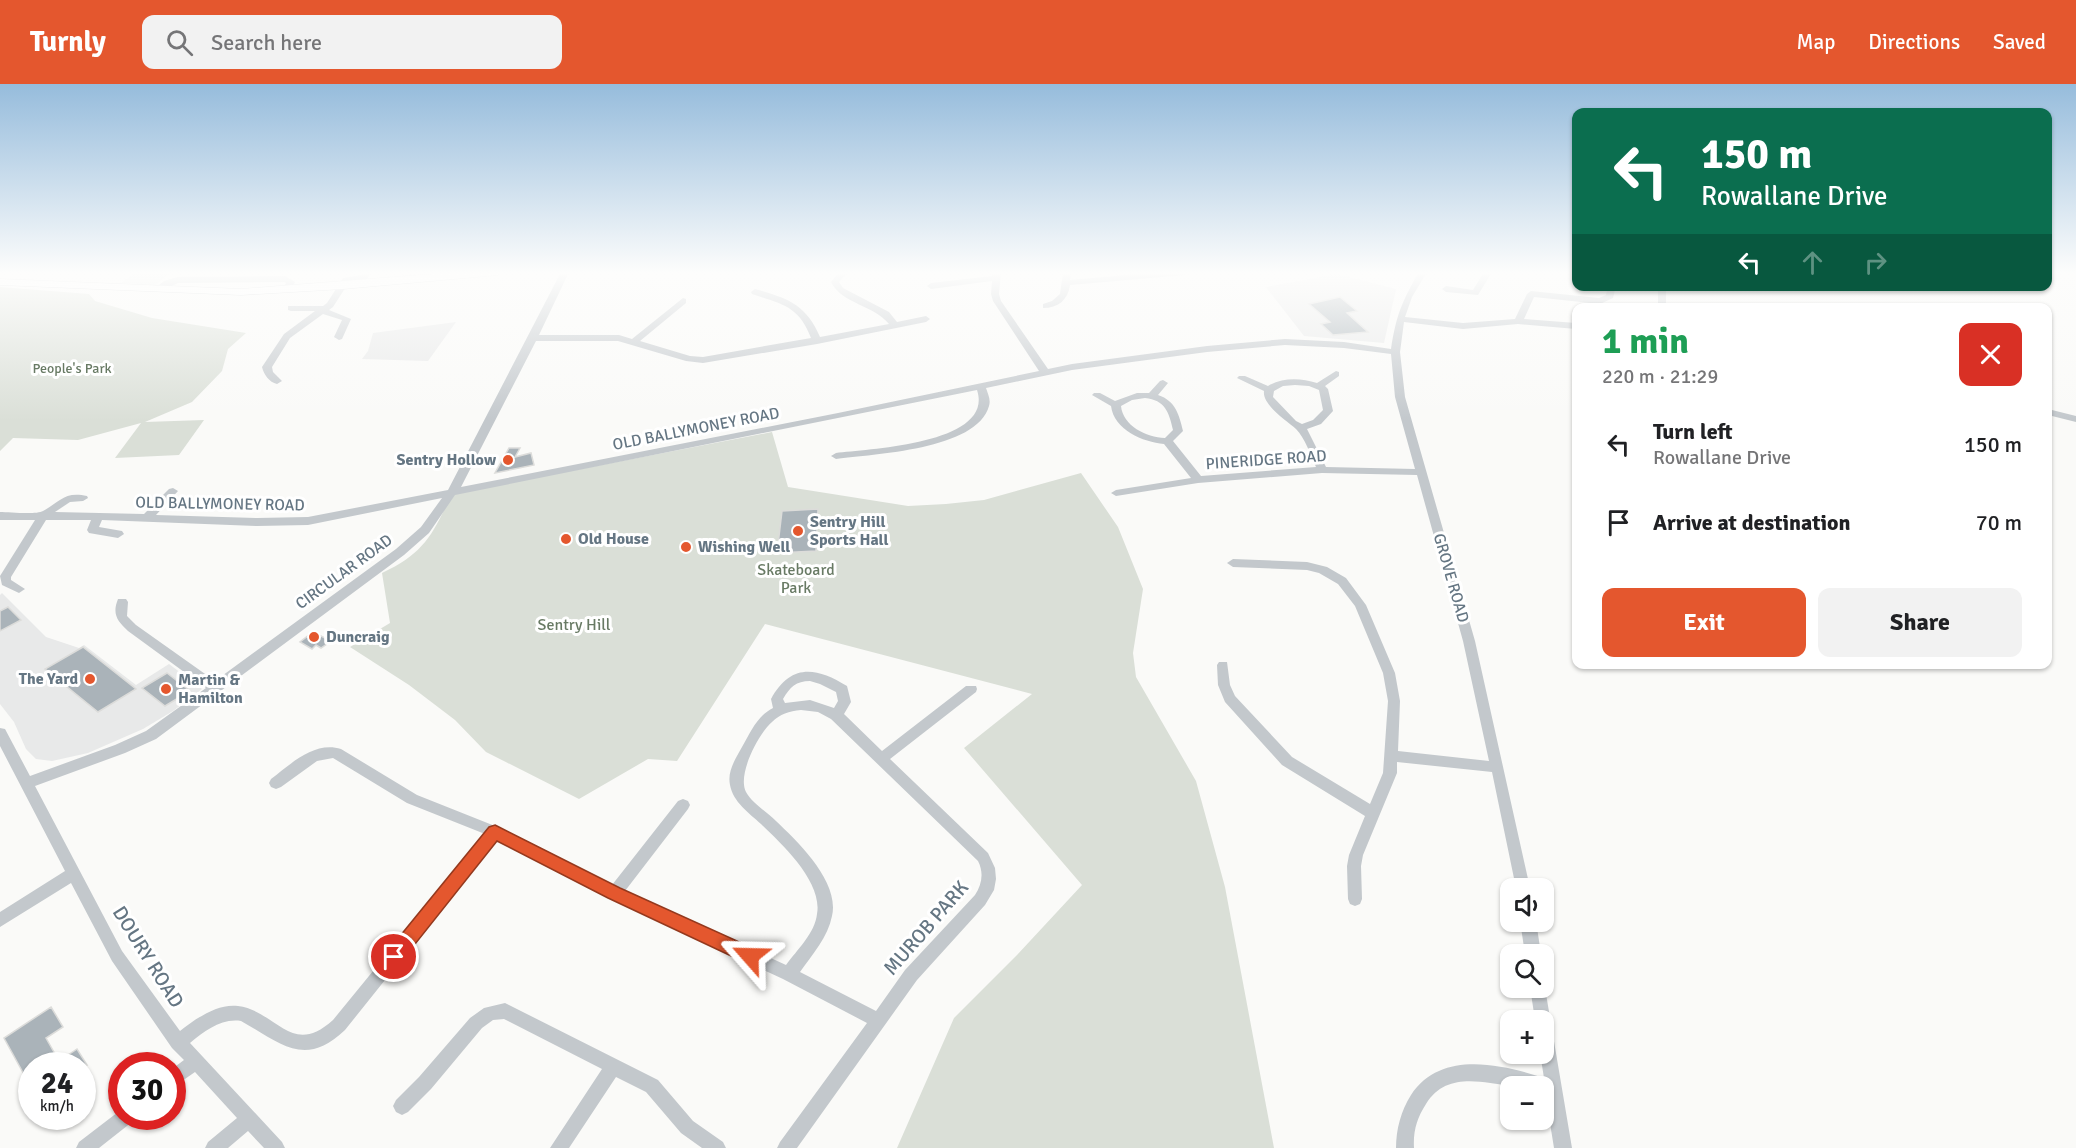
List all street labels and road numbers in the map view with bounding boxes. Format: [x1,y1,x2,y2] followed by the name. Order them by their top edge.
[611,403,781,455] street label: OLD BALLYMONEY ROAD
[1205,446,1327,474] street label: PINERIDGE ROAD
[135,493,305,515] street label: OLD BALLYMONEY ROAD
[292,530,396,614] street label: CIRCULAR ROAD
[1429,531,1473,625] street label: GROVE ROAD
[878,876,974,980] street label: MUROB PARK
[107,901,189,1013] street label: DOURY ROAD

